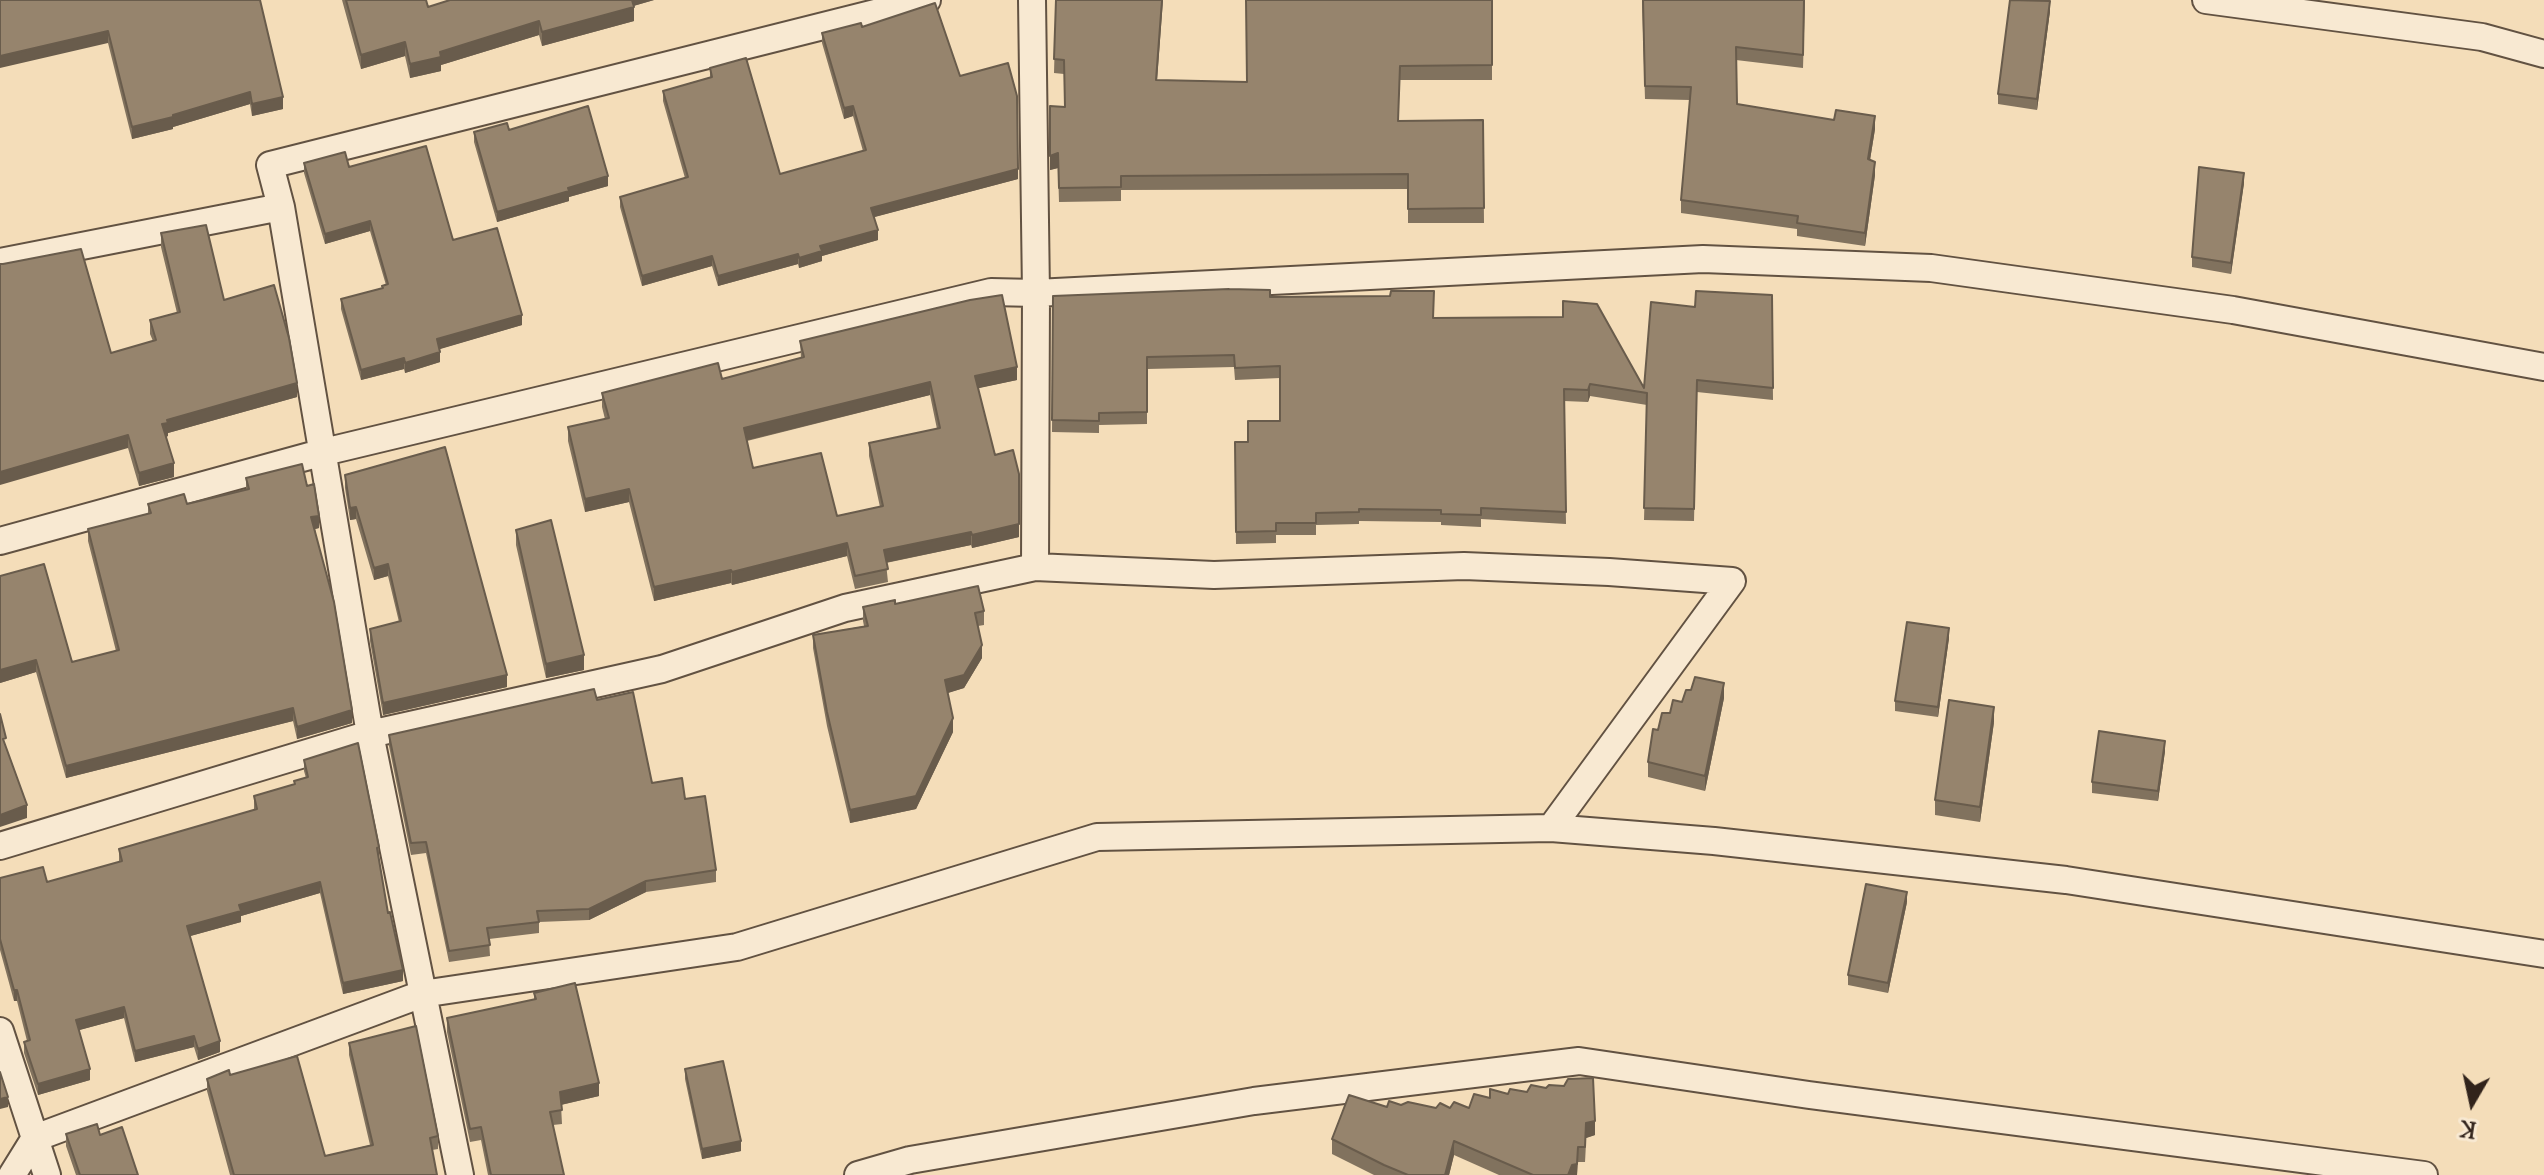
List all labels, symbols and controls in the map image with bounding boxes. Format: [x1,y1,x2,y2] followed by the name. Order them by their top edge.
[2432,1063,2512,1143] north arrow
[2458,1110,2479,1144] text: K

